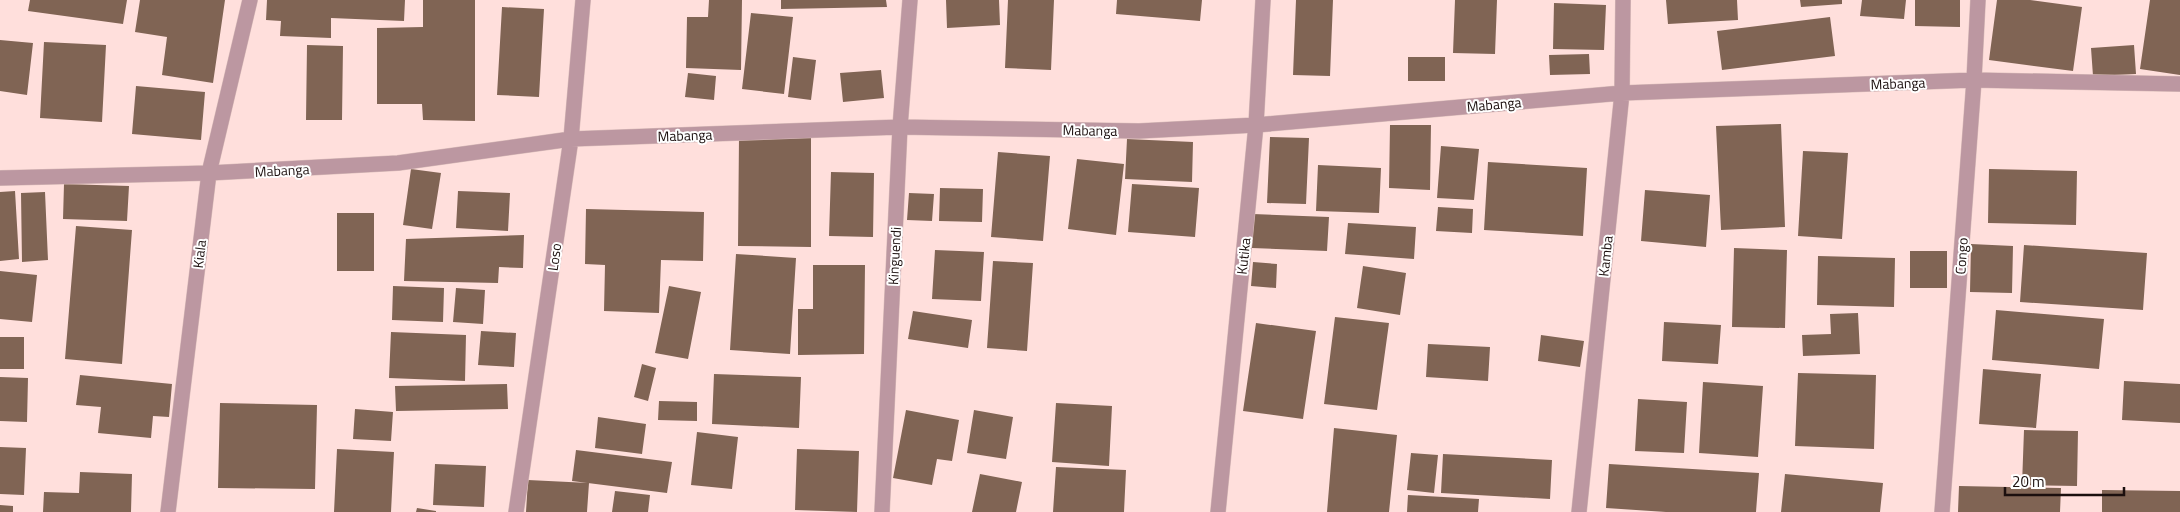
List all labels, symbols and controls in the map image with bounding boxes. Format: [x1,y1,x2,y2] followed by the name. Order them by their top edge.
[1870,72,1926,94] street label: Mabanga
[1466,91,1522,117] street label: Mabanga
[1062,119,1118,141] street label: Mabanga
[657,124,713,146] street label: Mabanga
[254,158,310,182] street label: Mabanga
[882,226,906,286] street label: Kinguendi
[1592,234,1618,278] street label: Kamba
[1231,237,1255,275] street label: Kutika
[1949,237,1973,275] street label: Congo
[187,239,211,269] street label: Kiala
[542,242,566,272] street label: Loso
[2005,464,2124,496] scale bar
[2012,470,2045,493] text: 20 m

